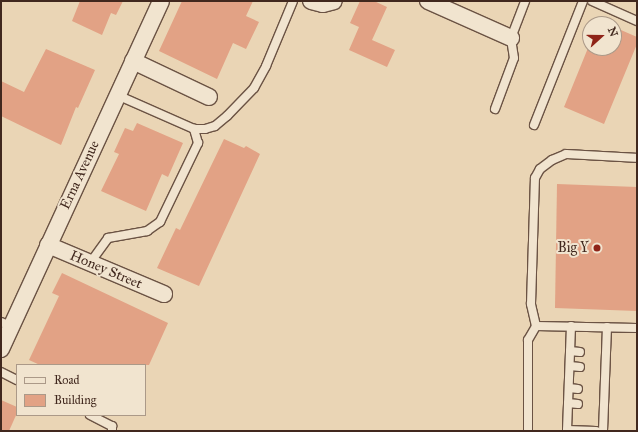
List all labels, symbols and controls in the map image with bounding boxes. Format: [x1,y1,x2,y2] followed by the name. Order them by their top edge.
[582,16,622,56] north arrow
[605,25,620,39] text: N
[57,138,103,212] street label: Erna Avenue
[558,240,589,256] place label: Big Y
[592,243,602,253] marker: Big Y
[67,247,145,293] street label: Honey Street
[16,364,146,416] legend
[54,373,80,387] text: Road
[54,393,96,407] text: Building

